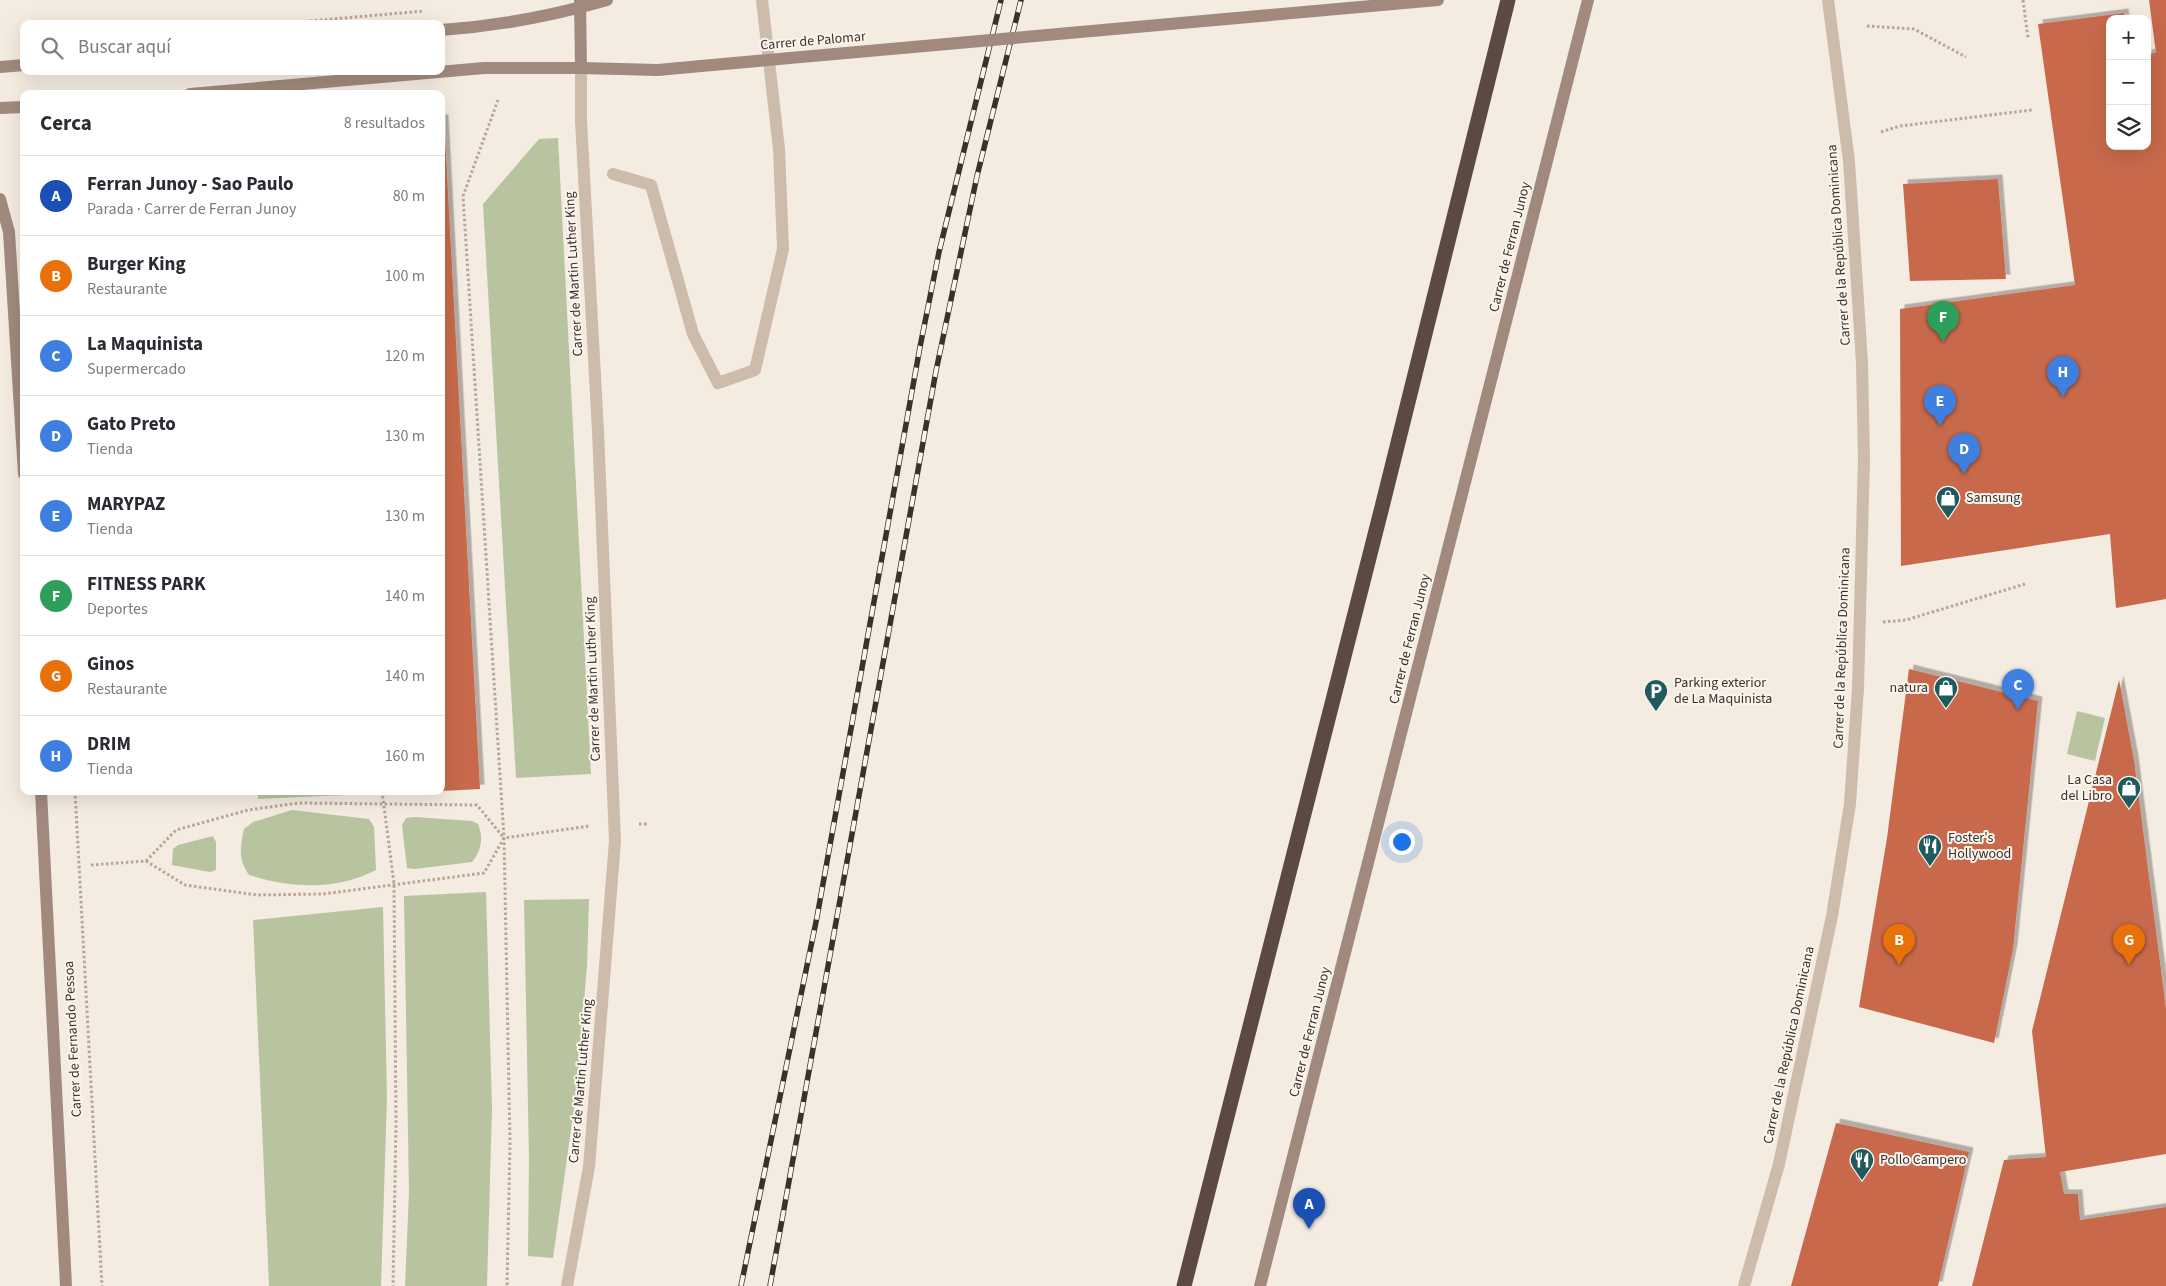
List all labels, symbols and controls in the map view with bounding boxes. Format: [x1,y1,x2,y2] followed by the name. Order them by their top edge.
[2106,15,2151,150] map controls
[2106,15,2151,60] button: +
[20,20,445,75] search box
[759,26,867,56] street label: Carrer de Palomar
[38,34,66,62] icon: search
[78,34,171,61] text: Buscar aquí
[2106,60,2151,105] button: −
[2106,105,2151,150] button: layers
[40,108,92,138] text: Cerca
[344,112,425,134] text: 8 resultados
[1822,144,1856,346] street label: Carrer de la República Dominicana
[87,171,294,198] text: Ferran Junoy - Sao Paulo
[1484,179,1536,314] street label: Carrer de Ferran Junoy
[51,185,61,207] text: A
[393,185,425,207] text: 80 m
[560,191,588,357] street label: Carrer de Martin Luther King
[87,198,296,220] text: Parada · Carrer de Ferran Junoy
[87,251,186,278] text: Burger King
[51,265,61,287] text: B
[385,265,425,287] text: 100 m
[87,278,167,300] text: Restaurante
[1927,301,1959,342] pin: F
[87,331,203,358] text: La Maquinista
[51,345,61,367] text: C
[385,345,425,367] text: 120 m
[2047,356,2079,397] pin: H
[87,358,186,380] text: Supermercado
[1924,385,1956,426] pin: E
[87,411,176,438] text: Gato Preto
[51,425,61,447] text: D
[385,425,425,447] text: 130 m
[1948,433,1980,474] pin: D
[87,438,133,460] text: Tienda
[1935,485,1961,519] shop icon: Samsung
[1966,488,2020,508] place label: Samsung
[87,491,165,518] text: MARYPAZ
[52,505,60,527] text: E
[385,505,425,527] text: 130 m
[87,518,133,540] text: Tienda
[1828,547,1856,749] street label: Carrer de la República Dominicana
[87,571,206,598] text: FITNESS PARK
[1384,571,1436,706] street label: Carrer de Ferran Junoy
[52,585,60,607] text: F
[385,585,425,607] text: 140 m
[580,596,606,762] street label: Carrer de Martin Luther King
[87,598,148,620] text: Deportes
[87,651,134,678] text: Ginos
[51,665,61,687] text: G
[385,665,425,687] text: 140 m
[2002,669,2034,710] pin: C
[1674,673,1772,709] place label: Parking exterior de La Maquinista
[1933,675,1959,709] shop icon: natura
[87,678,167,700] text: Restaurante
[1643,678,1669,712] parking icon: Parking exterior de La Maquinista
[1890,678,1928,698] place label: natura
[87,731,131,758] text: DRIM
[51,745,61,767] text: H
[385,745,425,767] text: 160 m
[87,758,133,780] text: Tienda
[2061,770,2112,806] place label: La Casa del Libro
[2116,775,2142,809] shop icon: La Casa del Libro
[1948,828,2011,864] place label: Foster's Hollywood
[1389,829,1415,855] your location
[1917,833,1943,867] restaurant icon: Foster's Hollywood
[1883,924,1915,965] pin: B
[2113,924,2145,965] pin: G
[1758,944,1820,1146] street label: Carrer de la República Dominicana
[59,960,87,1118] street label: Carrer de Fernando Pessoa
[1284,964,1336,1099] street label: Carrer de Ferran Junoy
[564,998,598,1164] street label: Carrer de Martin Luther King
[1849,1147,1875,1181] restaurant icon: Pollo Campero
[1880,1150,1966,1170] place label: Pollo Campero
[1293,1188,1325,1229] pin: A

